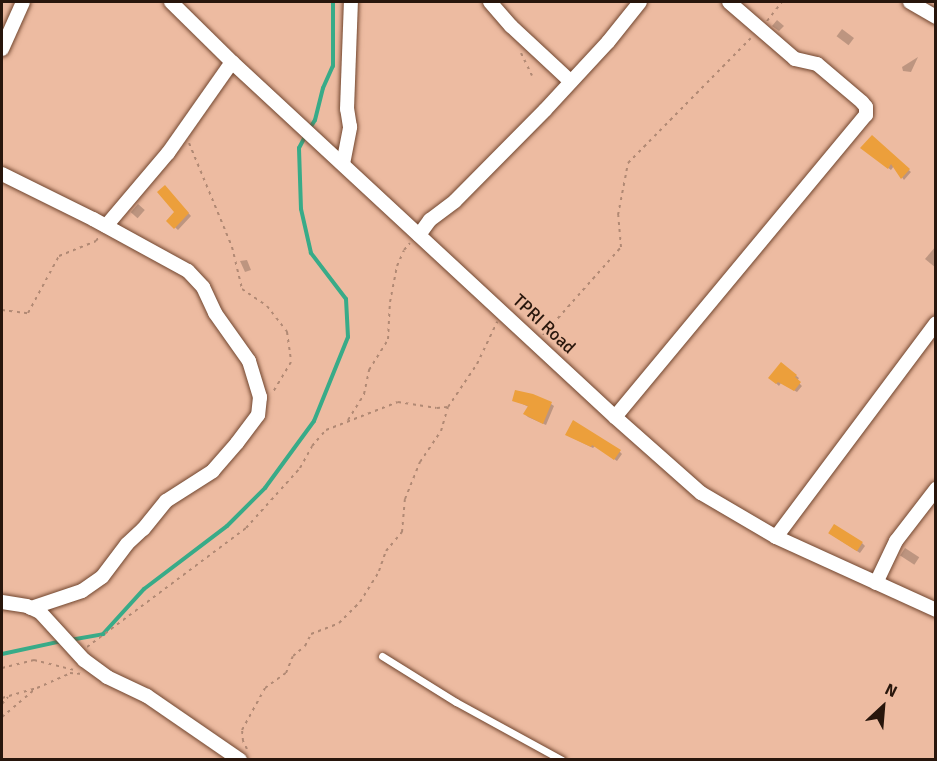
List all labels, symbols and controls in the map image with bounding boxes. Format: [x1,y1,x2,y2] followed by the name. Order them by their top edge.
[508,290,580,358] street label: TPRI Road
[853,677,913,737] north arrow
[881,679,900,702] text: N

